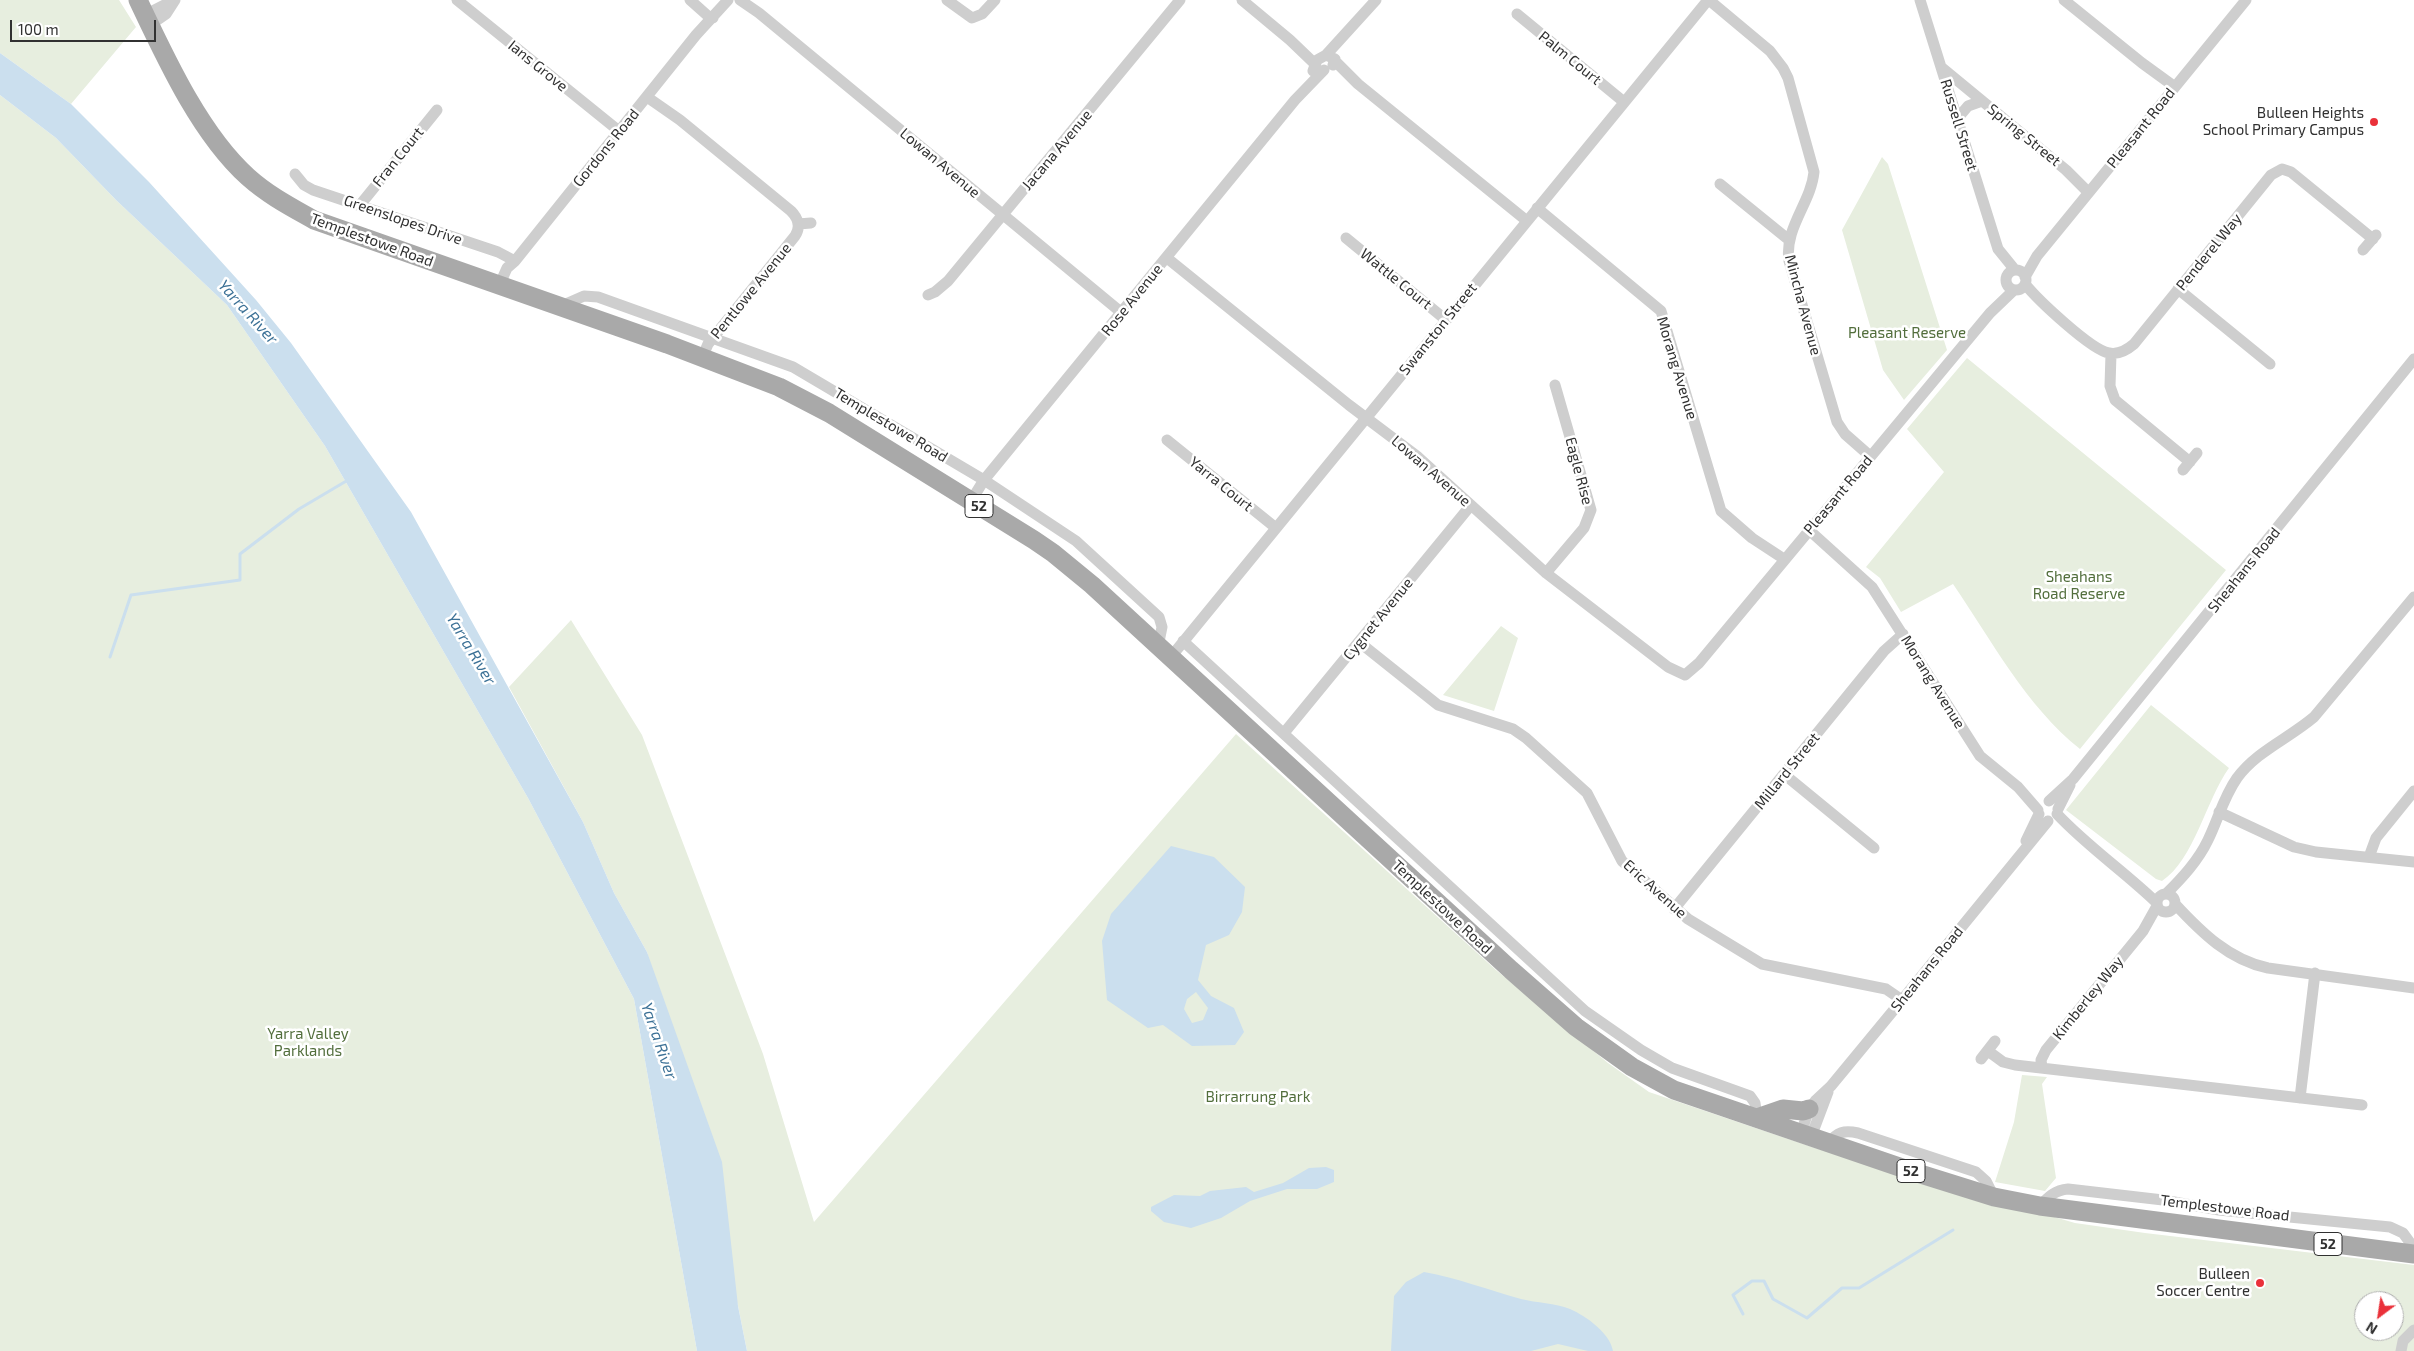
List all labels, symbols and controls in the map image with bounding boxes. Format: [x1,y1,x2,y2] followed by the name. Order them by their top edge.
[12,10,159,42] scale bar
[18,20,59,38] text: 100 m
[1535,27,1605,89] street label: Palm Court
[505,37,571,95] street label: Ians Grove
[1936,77,1982,173] street label: Russell Street
[2103,84,2179,172] street label: Pleasant Road
[1984,100,2064,170] street label: Spring Street
[2203,104,2364,139] place label: Bulleen Heights School Primary Campus
[569,105,643,191] street label: Gordons Road
[1018,106,1096,194] street label: Jacana Avenue
[2368,116,2380,128] marker: Bulleen Heights School Primary Campus
[369,124,427,190] street label: Fran Court
[896,124,984,202] street label: Lowan Avenue
[341,191,465,249] street label: Greenslopes Drive
[308,209,436,271] street label: Templestowe Road
[2172,210,2246,294] street label: Penderel Way
[707,239,795,343] street label: Pentlowe Avenue
[1357,245,1435,313] street label: Wattle Court
[1781,253,1825,357] street label: Mincha Avenue
[1098,261,1166,339] street label: Rose Avenue
[214,276,282,348] water label: Yarra River
[1395,279,1481,379] street label: Swanston Street
[1653,314,1701,422] street label: Morang Avenue
[1848,324,1966,342] park label: Pleasant Reserve
[831,384,951,466] street label: Templestowe Road
[1388,432,1474,510] street label: Lowan Avenue
[1561,435,1597,507] street label: Eagle Rise
[1800,452,1876,538] street label: Pleasant Road
[1185,453,1257,515] street label: Yarra Court
[965,494,993,518] road number: 52
[2204,524,2284,616] street label: Sheahans Road
[2033,568,2125,603] park label: Sheahans Road Reserve
[1339,574,1417,664] street label: Cygnet Avenue
[442,610,500,688] water label: Yarra River
[1897,632,1969,732] street label: Morang Avenue
[1751,729,1823,813] street label: Millard Street
[1389,856,1495,958] street label: Templestowe Road
[1620,856,1690,922] street label: Eric Avenue
[1887,923,1967,1015] street label: Sheahans Road
[2049,953,2127,1043] street label: Kimberley Way
[637,1000,681,1082] water label: Yarra River
[267,1025,349,1060] park label: Yarra Valley Parklands
[1206,1088,1310,1106] park label: Birrarrung Park
[1897,1160,1925,1182] road number: 52
[2160,1191,2290,1225] street label: Templestowe Road
[2314,1232,2342,1256] road number: 52
[2156,1265,2250,1300] place label: Bulleen Soccer Centre
[2254,1277,2266,1289] marker: Bulleen Soccer Centre
[2354,1291,2404,1341] north arrow
[2363,1319,2380,1338] text: N

